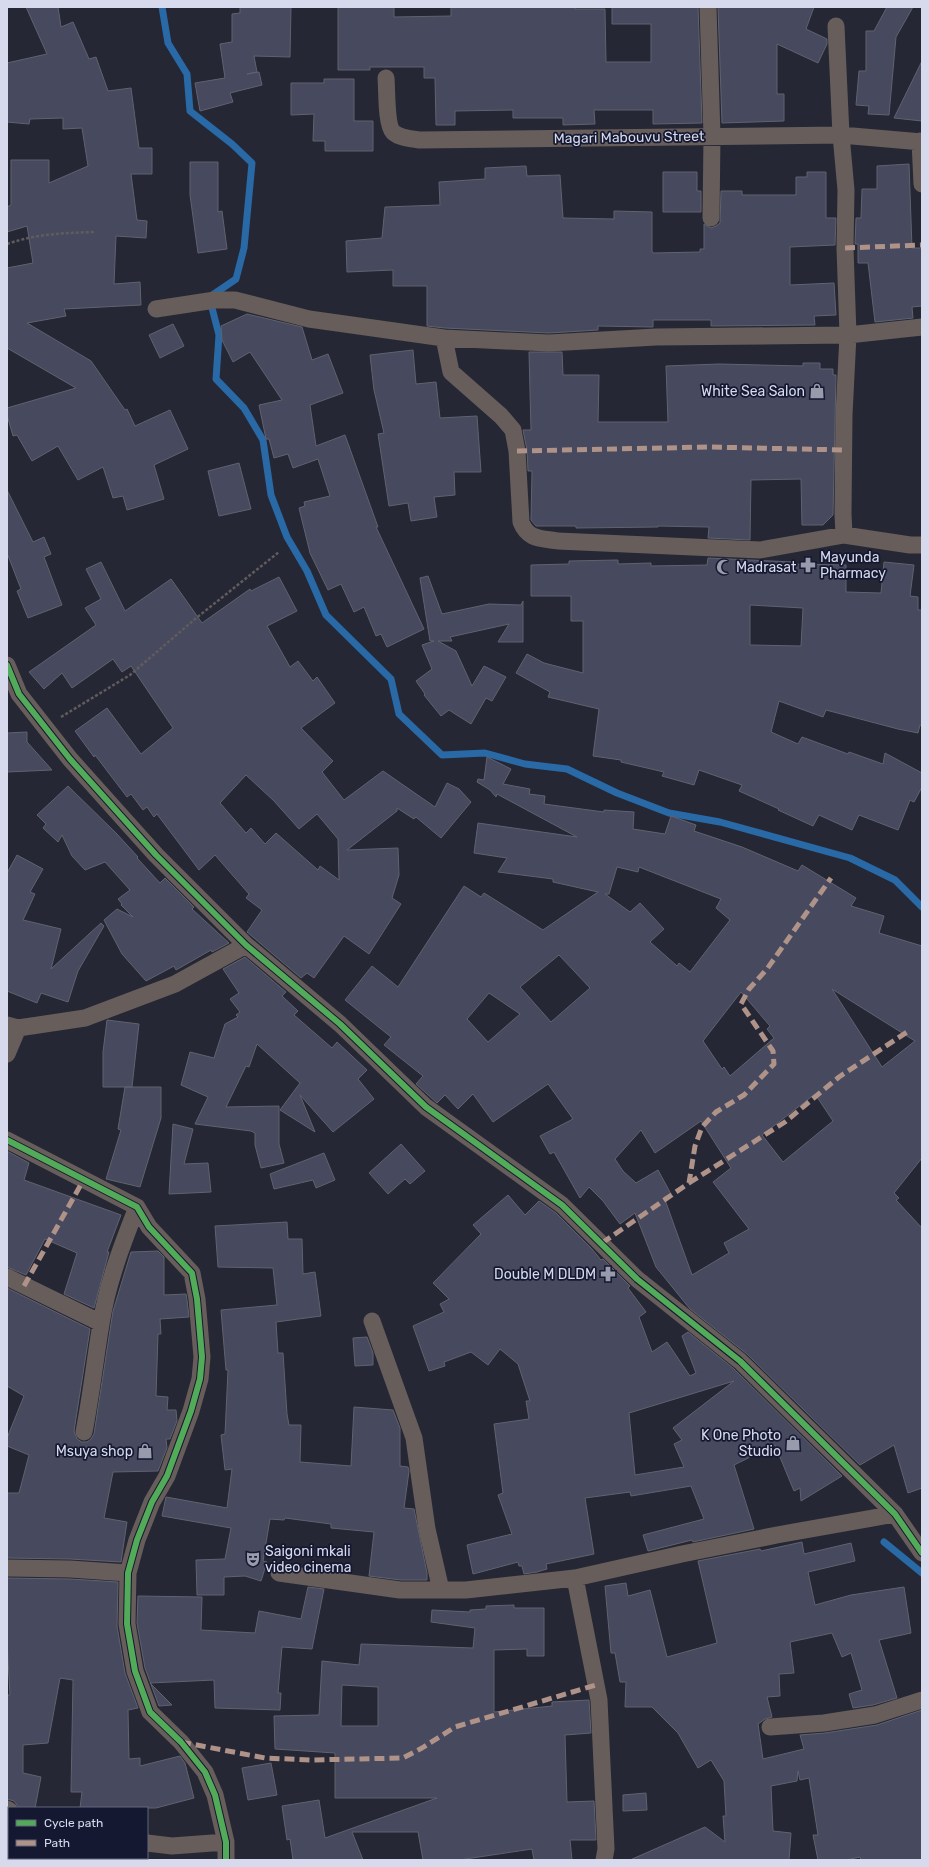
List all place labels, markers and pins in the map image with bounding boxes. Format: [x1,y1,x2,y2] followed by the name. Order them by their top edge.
[808,382,826,400] shop icon: White Sea Salon
[701,383,805,400] place label: White Sea Salon
[820,549,886,582] place label: Mayunda Pharmacy
[799,556,817,574] pharmacy icon: Mayunda Pharmacy
[715,558,733,576] mosque icon: Madrasat
[736,559,797,576] place label: Madrasat
[599,1265,617,1283] pharmacy icon: Double M DLDM
[494,1266,596,1283] place label: Double M DLDM
[701,1427,781,1460] place label: K One Photo Studio
[784,1434,802,1452] shop icon: K One Photo Studio
[136,1442,154,1460] shop icon: Msuya shop
[56,1443,133,1460] place label: Msuya shop
[265,1543,351,1576] place label: Saigoni mkali video cinema
[244,1550,262,1568] theatre icon: Saigoni mkali video cinema

